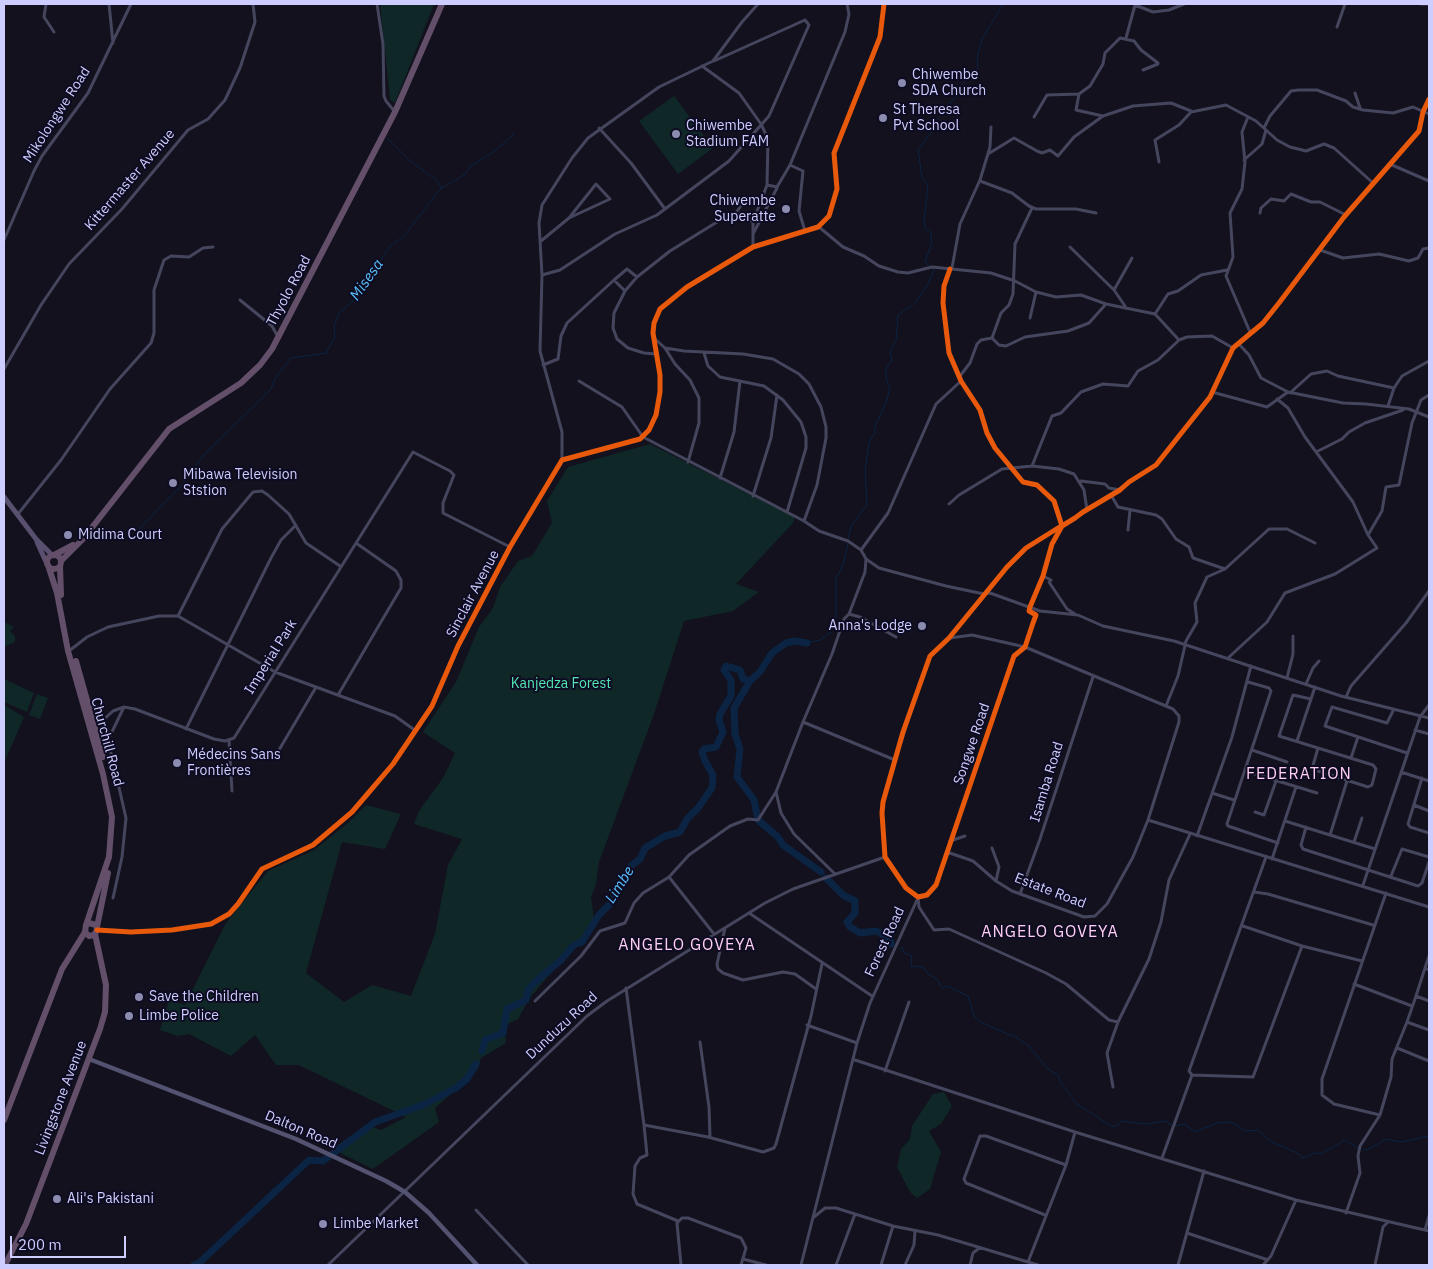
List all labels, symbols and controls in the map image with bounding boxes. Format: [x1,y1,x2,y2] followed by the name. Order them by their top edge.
[20,64,94,166] street label: Mikolongwe Road
[912,67,986,100] place label: Chiwembe SDA Church
[896,77,908,89] marker: Chiwembe SDA Church
[893,102,960,134] place label: St Theresa Pvt School
[877,112,889,124] marker: St Theresa Pvt School
[686,118,769,150] place label: Chiwembe Stadium FAM
[81,126,179,234] street label: Kittermaster Avenue
[670,128,682,140] marker: Chiwembe Stadium FAM
[709,193,776,226] place label: Chiwembe Superatte
[780,203,792,215] marker: Chiwembe Superatte
[263,253,315,329] street label: Thyolo Road
[346,256,388,304] water label: Misesa
[183,467,297,500] place label: Mibawa Television Ststion
[167,477,179,489] marker: Mibawa Television Ststion
[78,527,162,543] place label: Midima Court
[62,529,74,541] marker: Midima Court
[443,547,503,641] street label: Sinclair Avenue
[241,616,301,698] street label: Imperial Park
[829,618,912,634] place label: Anna's Lodge
[916,620,928,632] marker: Anna's Lodge
[511,676,611,692] park label: Kanjedza Forest
[87,696,127,788] street label: Churchill Road
[950,701,994,787] street label: Songwe Road
[1027,740,1067,824] street label: Isamba Road
[187,747,281,780] place label: Médecins Sans Frontières
[171,757,183,769] marker: Médecins Sans Frontières
[1245,764,1353,784] district label: FEDERATION
[602,863,638,907] water label: Limbe
[1012,870,1088,912] street label: Estate Road
[861,904,909,980] street label: Forest Road
[980,922,1120,942] district label: ANGELO GOVEYA
[617,935,757,955] district label: ANGELO GOVEYA
[149,989,259,1005] place label: Save the Children
[523,989,601,1063] street label: Dunduzu Road
[133,991,145,1003] marker: Save the Children
[139,1008,219,1024] place label: Limbe Police
[123,1010,135,1022] marker: Limbe Police
[31,1038,91,1158] street label: Livingstone Avenue
[262,1107,340,1153] street label: Dalton Road
[67,1191,154,1207] place label: Ali's Pakistani
[51,1193,63,1205] marker: Ali's Pakistani
[333,1216,419,1232] place label: Limbe Market
[317,1218,329,1230] marker: Limbe Market
[12,1226,129,1258] scale bar
[18,1235,62,1254] text: 200 m

